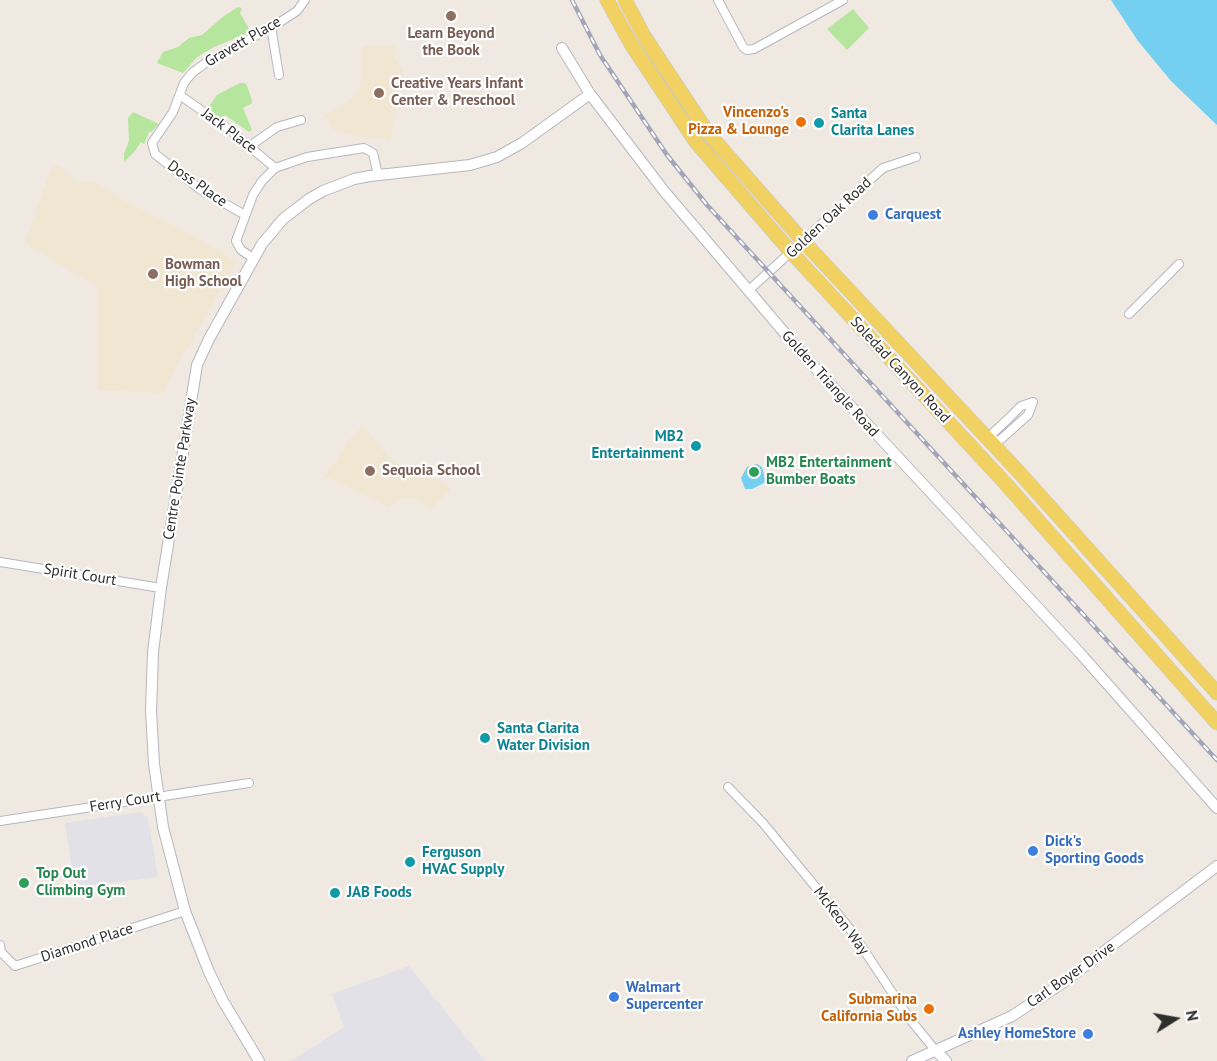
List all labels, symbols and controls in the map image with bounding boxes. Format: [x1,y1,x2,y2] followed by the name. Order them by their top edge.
[444,9,458,23] marker: Learn Beyond the Book
[202,13,284,71] street label: Gravett Place
[407,25,495,60] place label: Learn Beyond the Book
[391,75,523,110] place label: Creative Years Infant Center & Preschool
[372,86,386,100] marker: Creative Years Infant Center & Preschool
[688,104,789,139] place label: Vincenzo's Pizza & Lounge
[198,105,260,157] street label: Jack Place
[831,105,914,140] place label: Santa Clarita Lanes
[794,115,808,129] marker: Vincenzo's Pizza & Lounge
[812,116,826,130] marker: Santa Clarita Lanes
[164,157,230,211] street label: Doss Place
[783,174,875,262] street label: Golden Oak Road
[885,206,941,224] place label: Carquest
[866,208,880,222] marker: Carquest
[165,256,242,291] place label: Bowman High School
[146,267,160,281] marker: Bowman High School
[846,313,954,427] street label: Soledad Canyon Road
[778,327,882,441] street label: Golden Triangle Road
[160,397,200,541] street label: Centre Pointe Parkway
[592,428,684,463] place label: MB2 Entertainment
[689,439,703,453] marker: MB2 Entertainment
[766,454,892,489] place label: MB2 Entertainment Bumber Boats
[382,462,480,480] place label: Sequoia School
[363,464,377,478] marker: Sequoia School
[747,465,761,479] marker: MB2 Entertainment Bumber Boats
[42,560,118,590] street label: Spirit Court
[497,720,590,755] place label: Santa Clarita Water Division
[478,731,492,745] marker: Santa Clarita Water Division
[88,788,162,816] street label: Ferry Court
[1045,833,1144,868] place label: Dick's Sporting Goods
[422,844,504,879] place label: Ferguson HVAC Supply
[1026,844,1040,858] marker: Dick's Sporting Goods
[403,855,417,869] marker: Ferguson HVAC Supply
[36,865,125,900] place label: Top Out Climbing Gym
[17,876,31,890] marker: Top Out Climbing Gym
[809,883,873,959] street label: McKeon Way
[347,884,412,902] place label: JAB Foods
[328,886,342,900] marker: JAB Foods
[39,920,135,966] street label: Diamond Place
[1024,938,1118,1012] street label: Carl Boyer Drive
[626,979,703,1014] place label: Walmart Supercenter
[1145,989,1205,1049] north arrow
[607,990,621,1004] marker: Walmart Supercenter
[821,991,917,1026] place label: Submarina California Subs
[922,1002,936,1016] marker: Submarina California Subs
[1182,1008,1203,1023] text: N
[958,1025,1076,1043] place label: Ashley HomeStore
[1081,1027,1095,1041] marker: Ashley HomeStore

